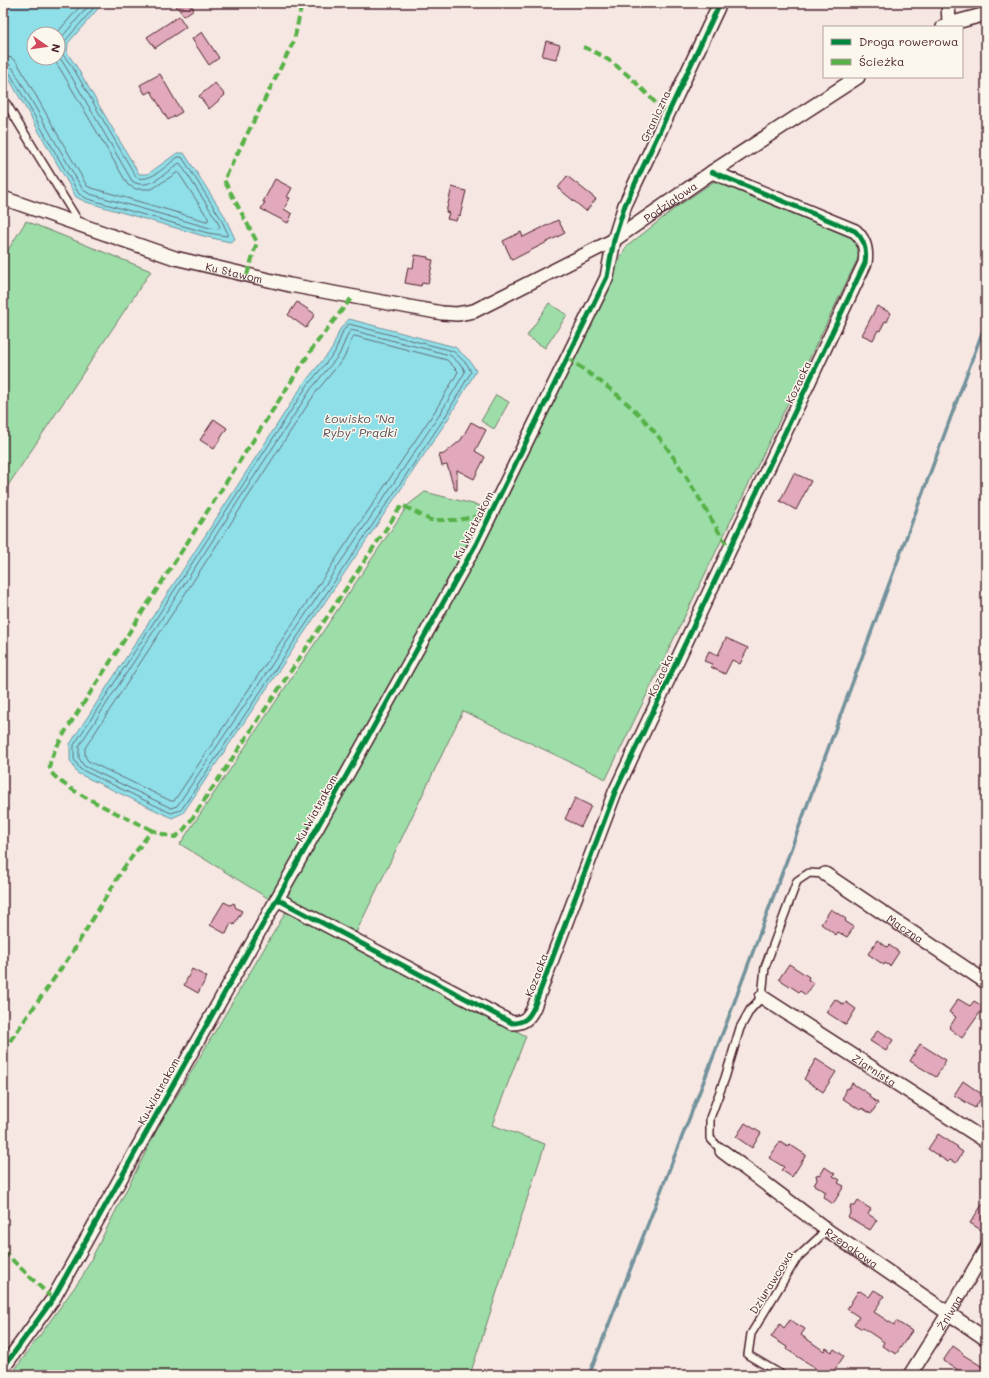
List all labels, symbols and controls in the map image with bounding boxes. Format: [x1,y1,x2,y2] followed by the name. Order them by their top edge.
[26,26,66,66] north arrow
[823,26,963,78] legend
[859,33,958,49] text: Droga rowerowa
[48,43,64,54] text: N
[859,53,904,69] text: Ścieżka
[636,88,674,144] street label: Graniczna
[640,177,700,225] street label: Podziałowa
[204,258,264,286] street label: Ku Stawom
[782,358,814,406] street label: Kozacka
[323,410,398,440] water label: Łowisko "Na Ryby" Prądki
[449,488,497,562] street label: Ku Wiatrakom
[644,651,676,699] street label: Kozacka
[291,772,341,844] street label: Ku Wiatrakom
[884,910,927,946] street label: Mączna
[521,951,551,999] street label: Kozacka
[850,1050,900,1089] street label: Ziarnista
[133,1055,183,1127] street label: Ku Wiatrakom
[823,1224,882,1271] street label: Rzepakowa
[745,1247,797,1317] street label: Dziurawcowa
[933,1292,965,1332] street label: Żniwna

